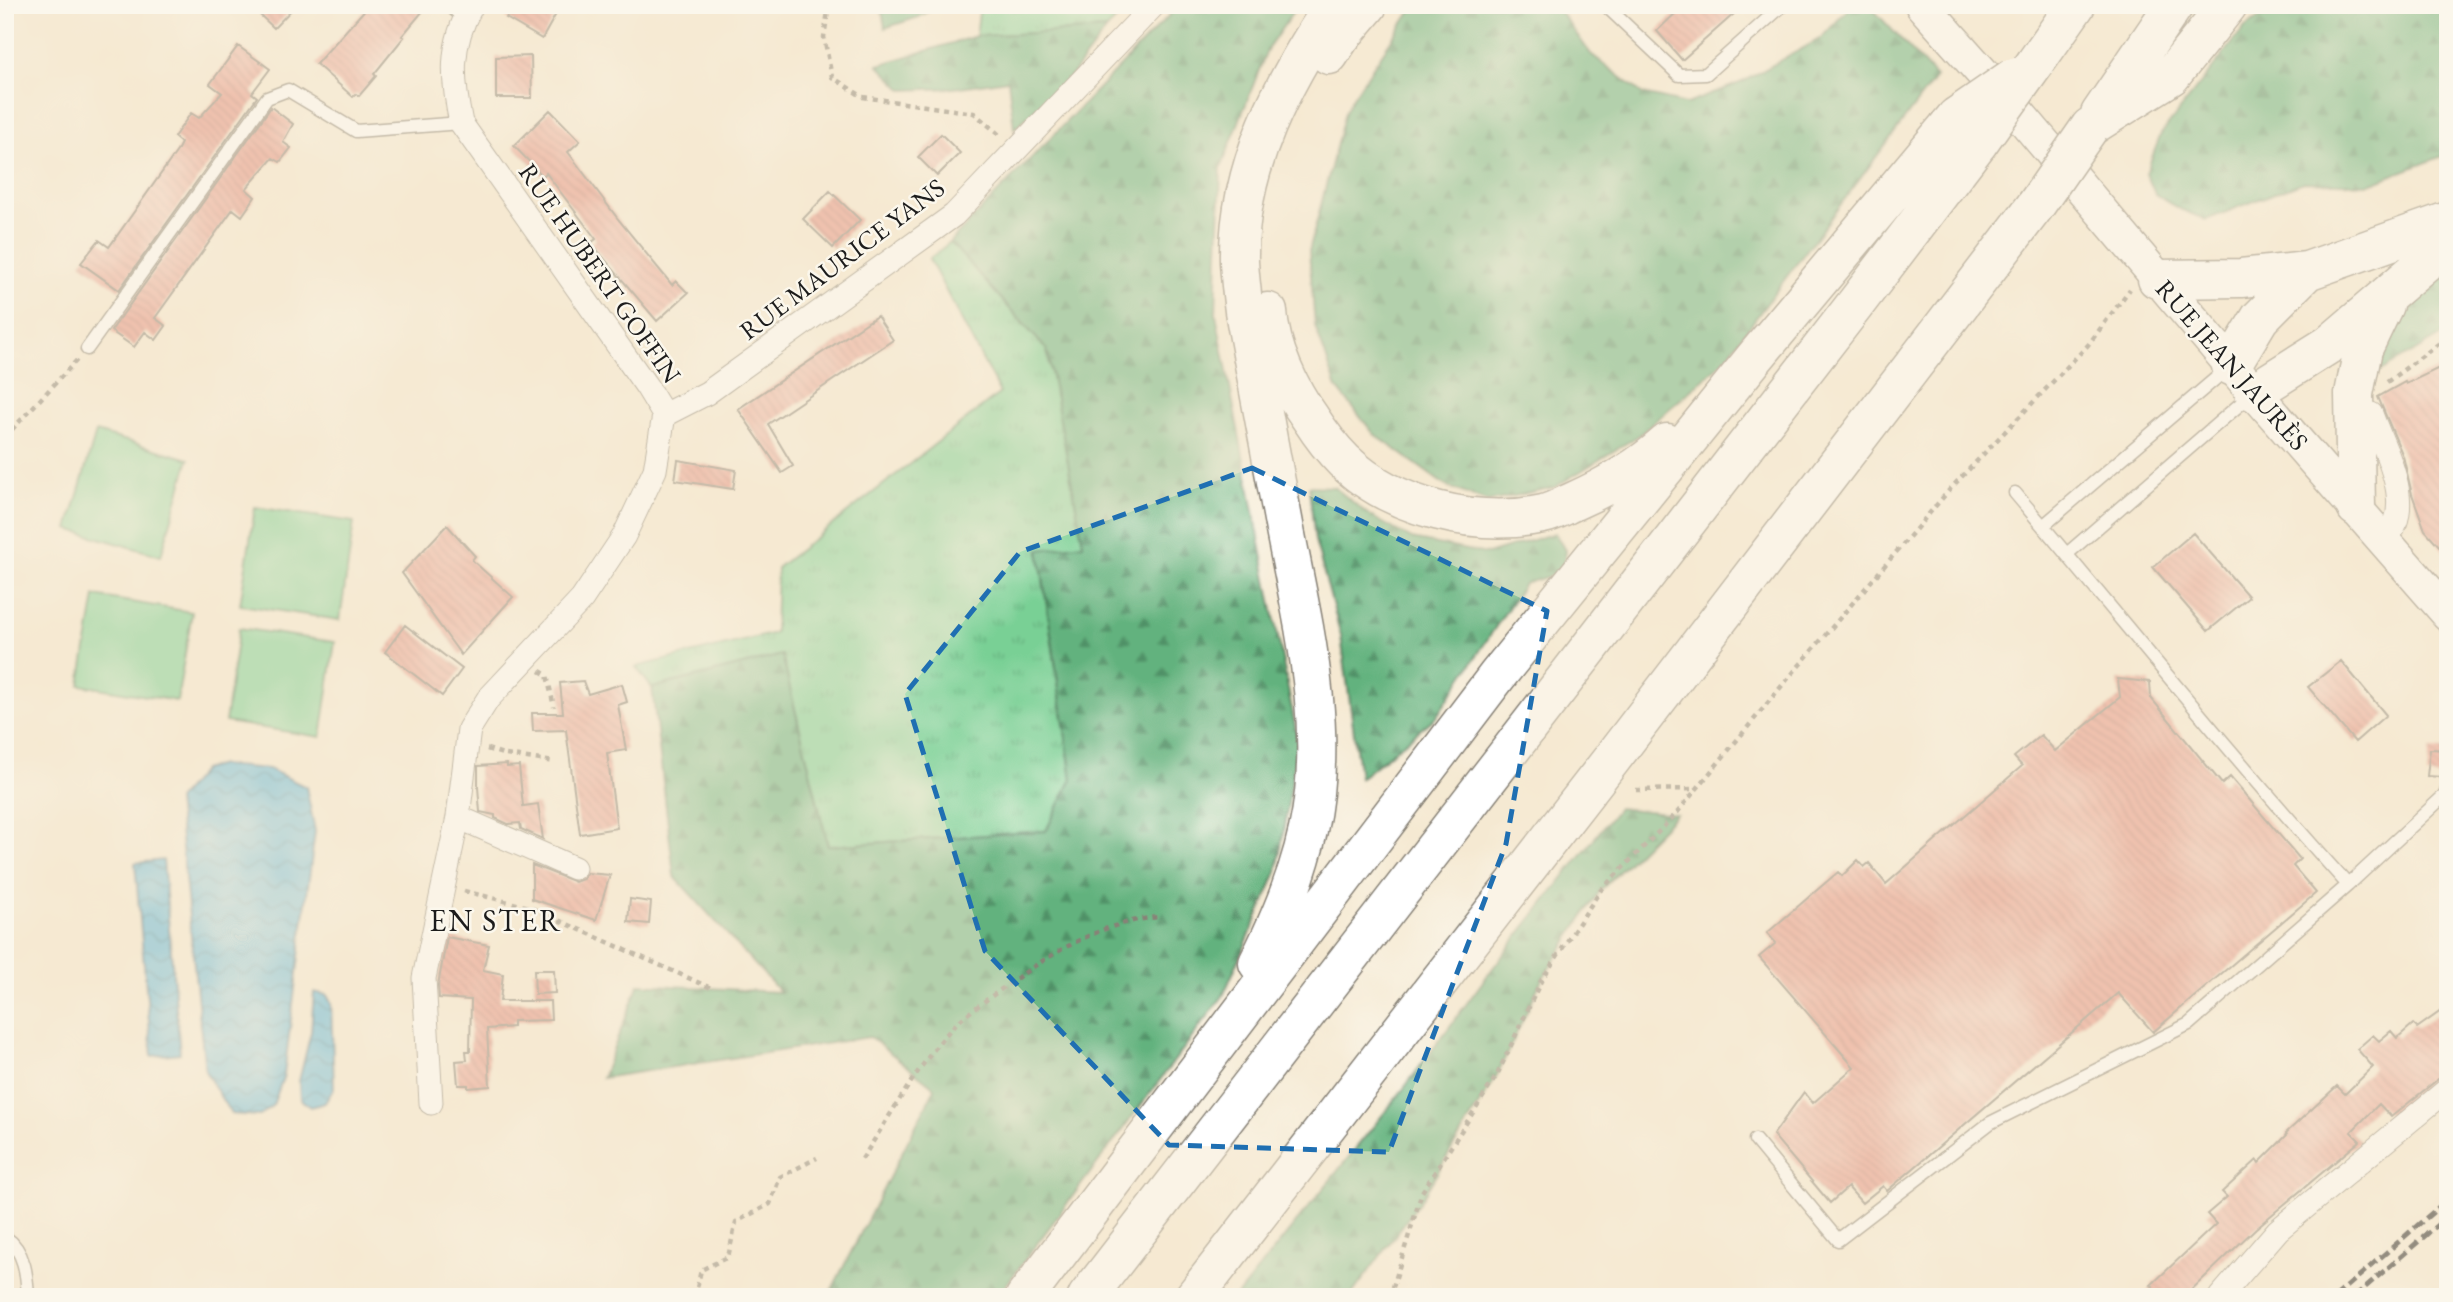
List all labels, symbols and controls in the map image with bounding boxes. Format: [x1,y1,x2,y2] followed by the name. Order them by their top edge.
[511,156,689,390] street label: RUE HUBERT GOFFIN
[733,171,951,347] street label: RUE MAURICE YANS
[2148,272,2316,458] street label: RUE JEAN JAURÈS
[429,901,563,940] district label: EN STER

